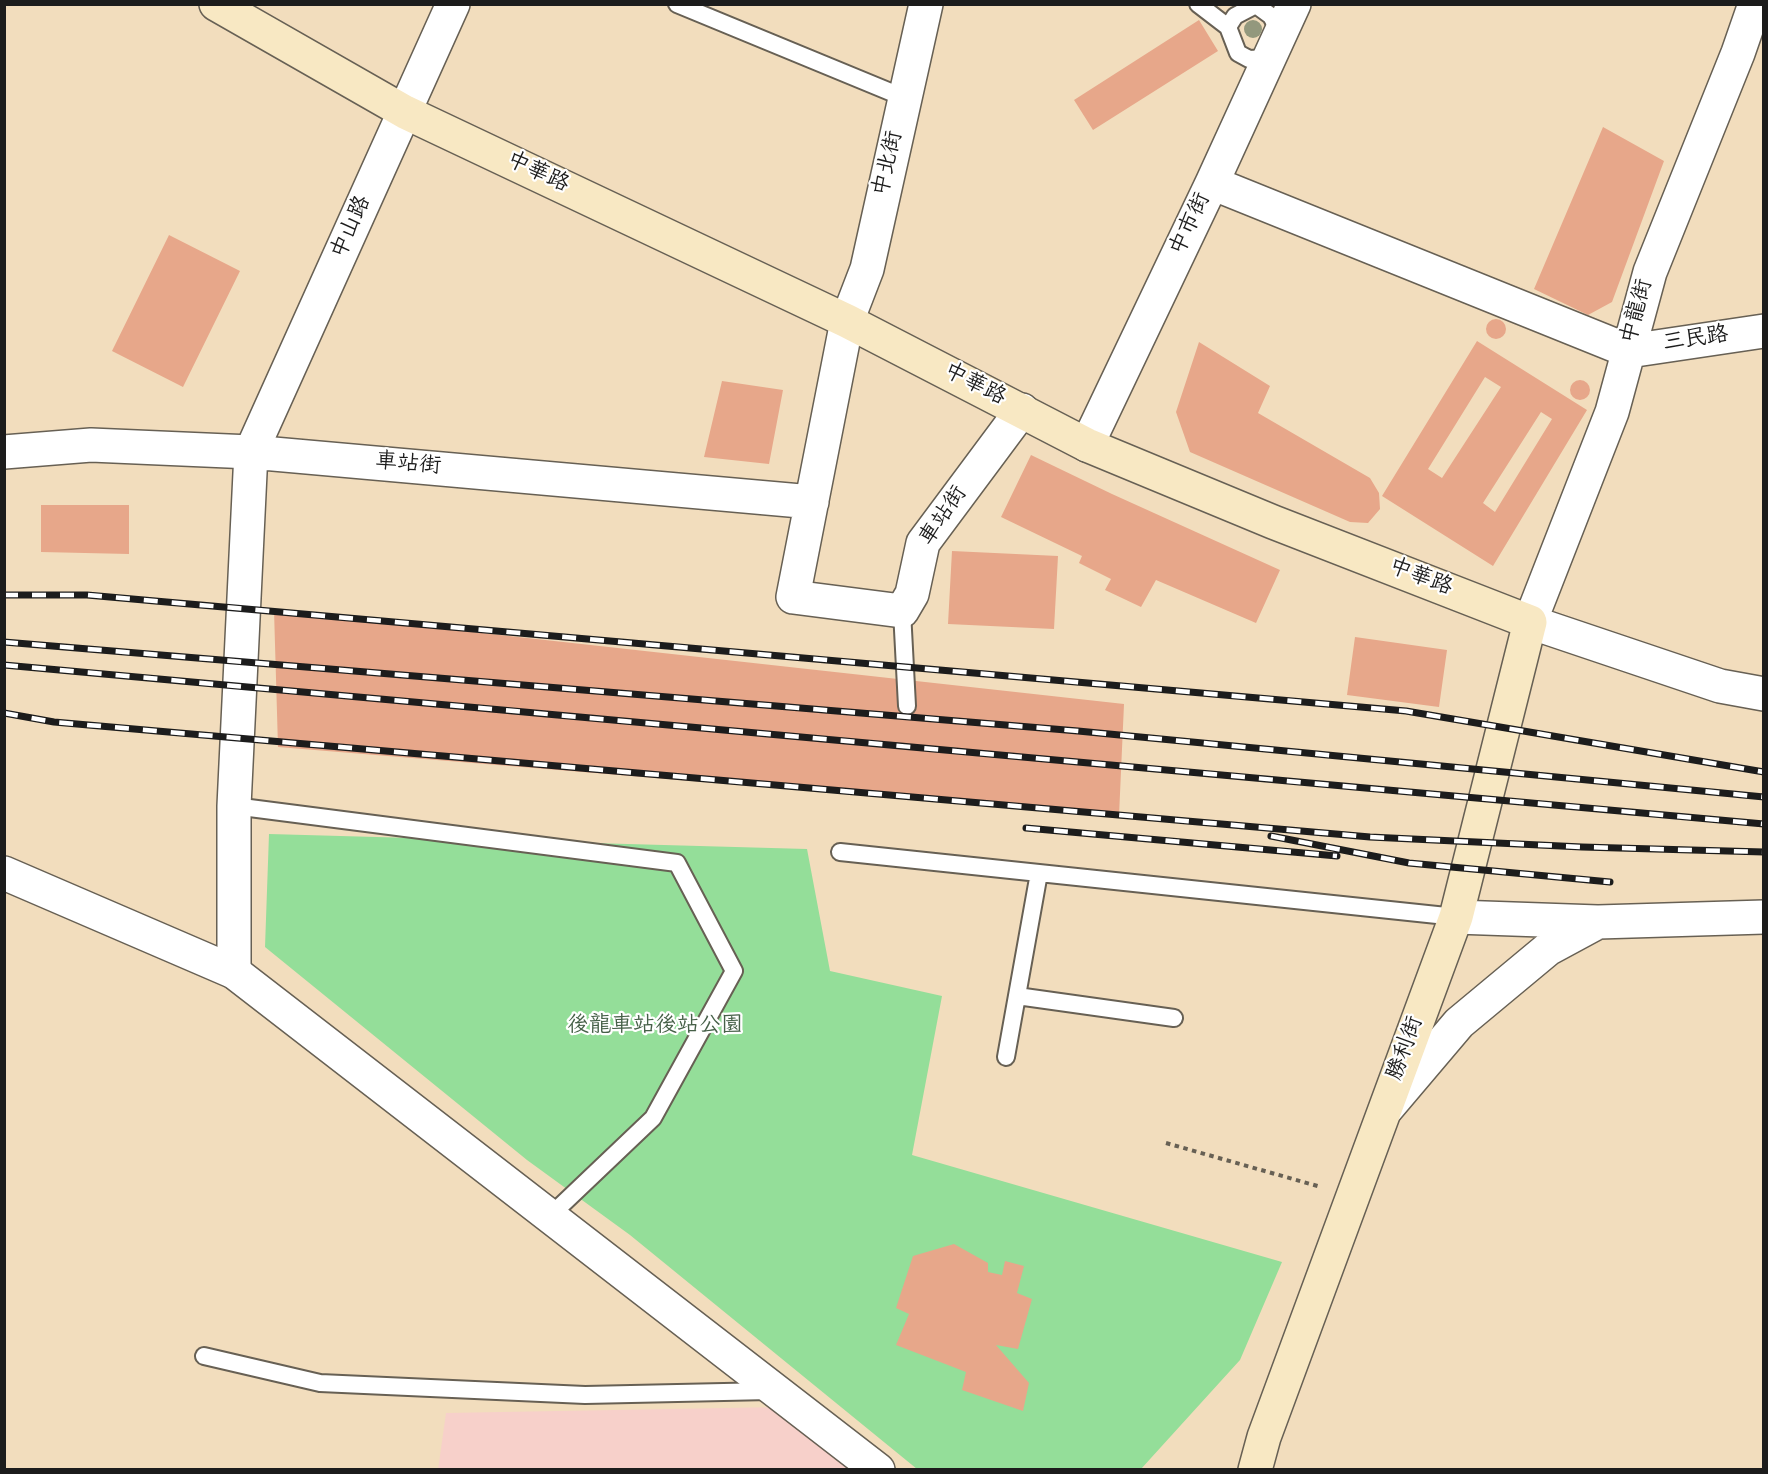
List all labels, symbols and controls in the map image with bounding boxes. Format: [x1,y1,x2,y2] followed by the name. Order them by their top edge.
[870,129,910,199] street label: 中北街
[502,148,572,200] street label: 中華路
[1166,190,1218,260] street label: 中市街
[328,192,378,264] street label: 中山路
[1618,277,1660,347] street label: 中龍街
[1661,323,1731,359] street label: 三民路
[939,359,1009,413] street label: 中華路
[374,450,442,482] street label: 車站街
[916,482,974,552] street label: 車站街
[1384,555,1456,603] street label: 中華路
[1383,1013,1431,1085] street label: 勝利街
[567,1015,743,1041] park label: 後龍車站後站公園

